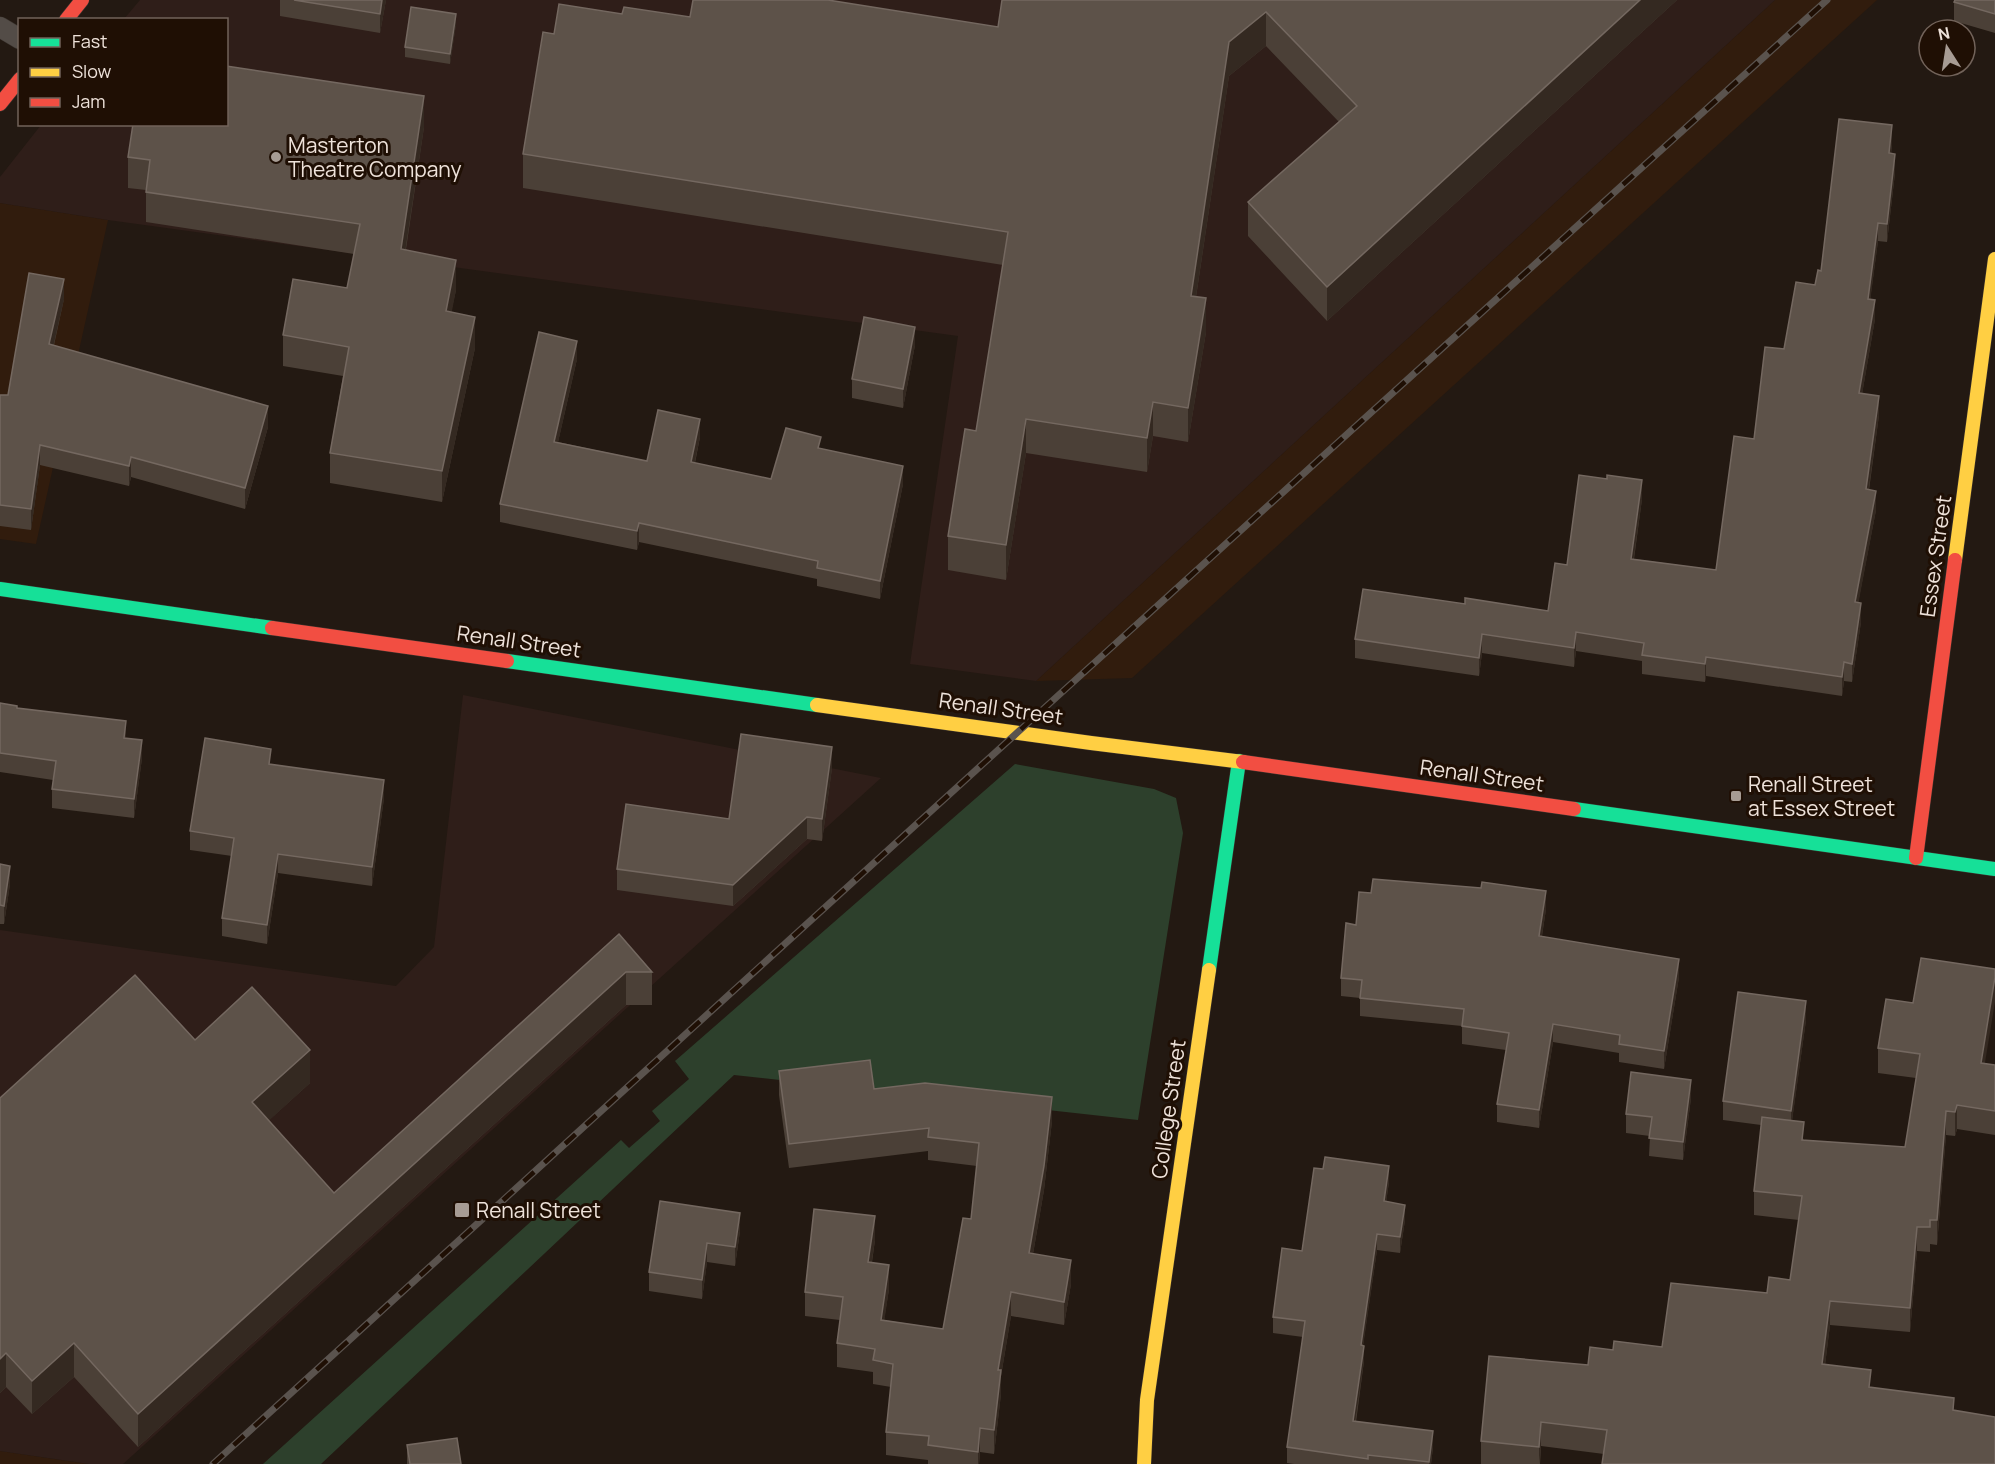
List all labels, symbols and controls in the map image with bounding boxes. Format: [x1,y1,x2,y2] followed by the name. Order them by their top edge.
[18,18,228,126] legend
[1917,18,1977,78] north arrow
[1936,21,1952,45] text: N
[72,29,107,53] text: Fast
[72,59,112,83] text: Slow
[72,89,106,113] text: Jam
[288,131,461,183] place label: Masterton Theatre Company
[269,150,283,164] marker: Masterton Theatre Company
[1913,493,1957,619] street label: Essex Street
[455,618,583,664] street label: Renall Street
[937,685,1065,731] street label: Renall Street
[1418,752,1546,798] street label: Renall Street
[1748,770,1895,822] place label: Renall Street at Essex Street
[1729,789,1743,803] marker: Renall Street at Essex Street
[1144,1038,1192,1180] street label: College Street
[476,1196,601,1224] place label: Renall Street
[453,1201,471,1219] marker: Renall Street

